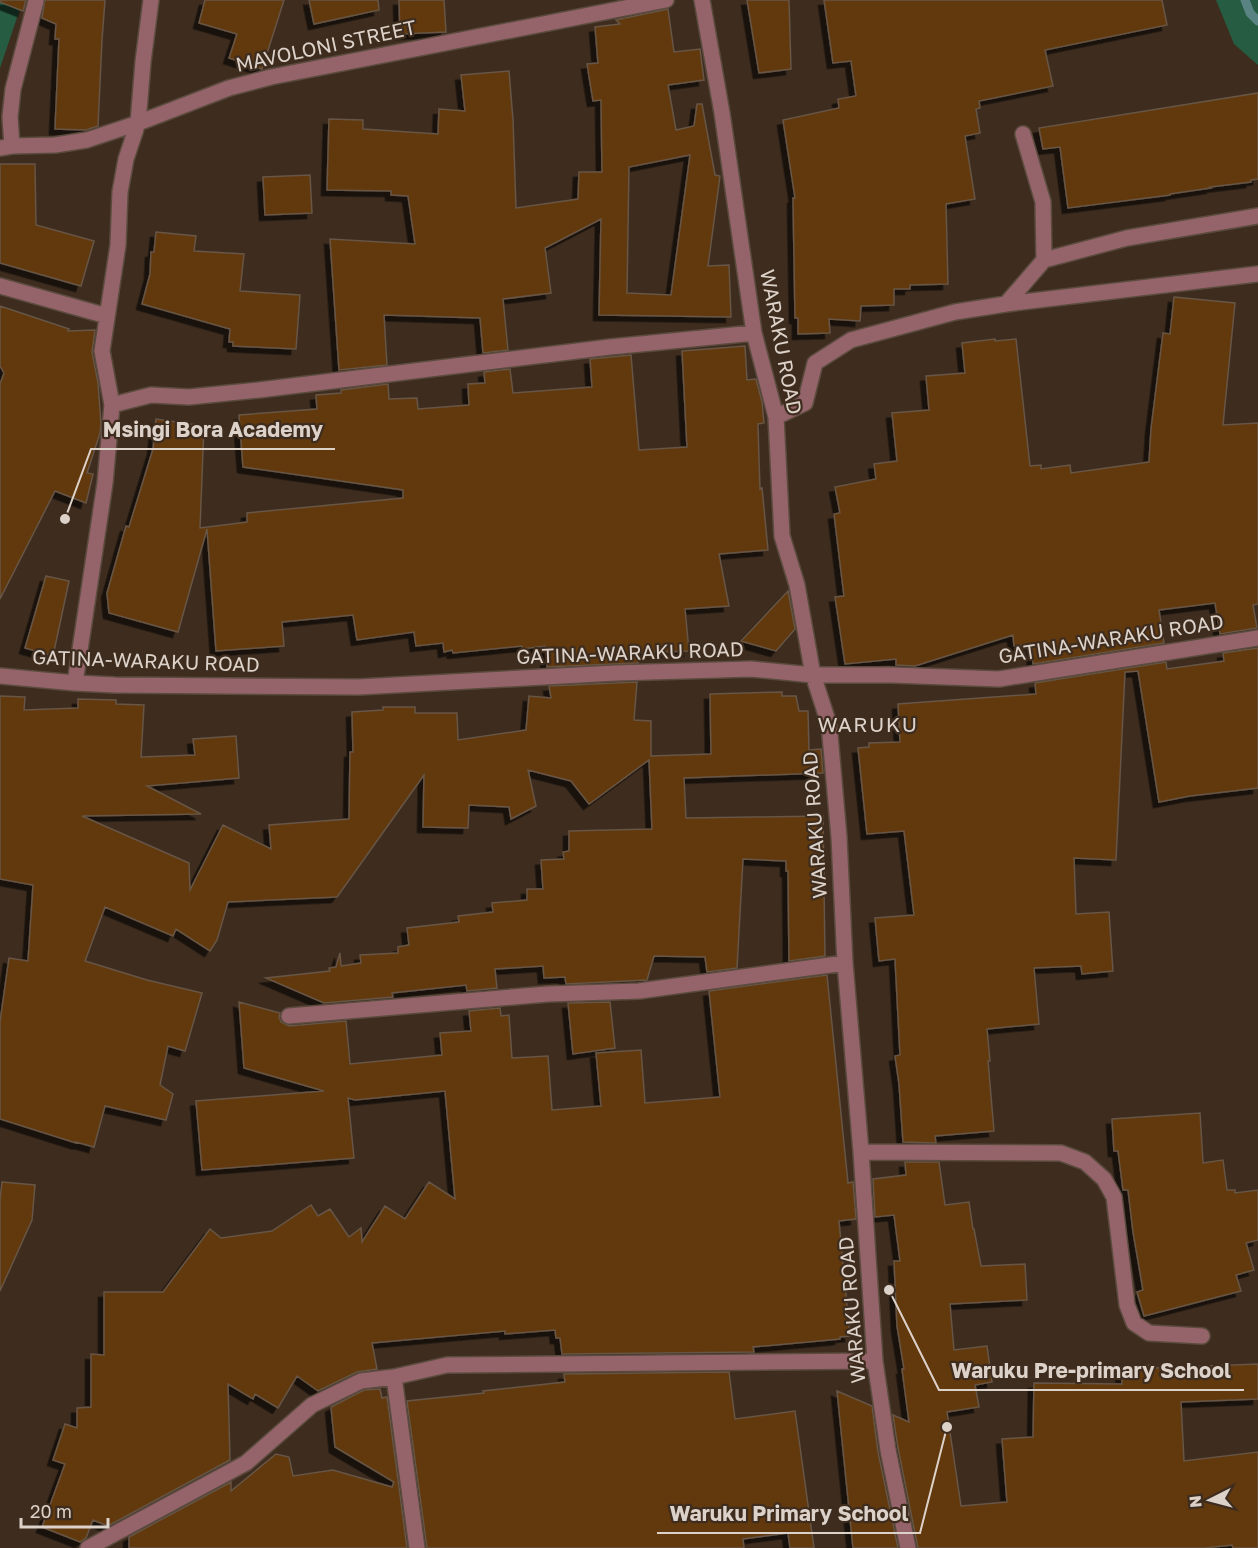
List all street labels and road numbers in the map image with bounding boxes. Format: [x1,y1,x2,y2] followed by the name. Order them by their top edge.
[233,14,418,76] street label: MAVOLONI STREET
[756,267,808,416] street label: WARAKU ROAD
[997,608,1225,668] street label: GATINA-WARAKU ROAD
[516,636,744,668] street label: GATINA-WARAKU ROAD
[32,644,260,676] street label: GATINA-WARAKU ROAD
[797,751,831,899] street label: WARAKU ROAD
[833,1236,869,1384] street label: WARAKU ROAD

